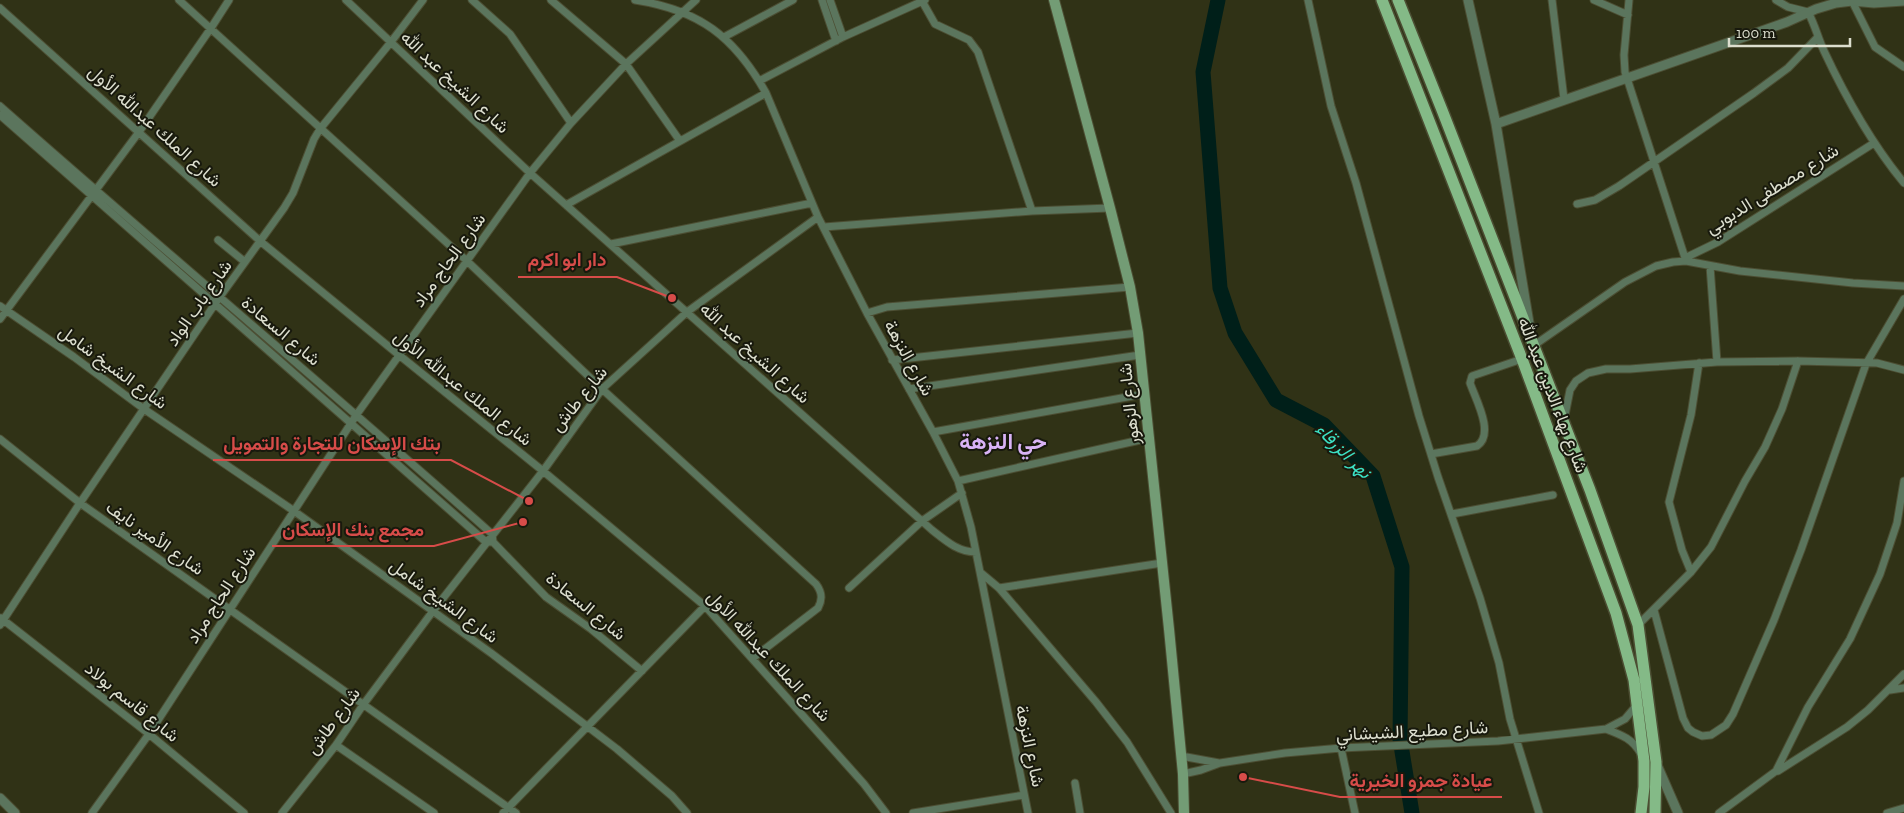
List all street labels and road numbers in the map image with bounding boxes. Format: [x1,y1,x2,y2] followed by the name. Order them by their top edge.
[395,26,514,139] street label: شارع الشيخ عبد الله
[83,60,226,192] street label: شارع الملك عبدالله الأول
[1701,139,1845,242] street label: شارع مصطفى الدبوبي
[408,209,491,312] street label: شارع الحاج مراد
[161,256,238,351] street label: شارع باب الواد
[236,291,325,371] street label: شارع السعادة
[695,298,815,409] street label: شارع الشيخ عبد الله
[1512,314,1593,476] street label: شارع بهاء الدين عبد الله
[878,316,939,400] street label: شارع النزهة
[54,320,172,415] street label: شارع الشيخ شامل
[389,325,537,451] street label: شارع الملك عبدالله الأول
[546,362,613,437] street label: شارع طاش
[1114,362,1145,447] street label: شارع الزهور
[101,496,208,581] street label: شارع الأمير نايف
[182,543,261,648] street label: شارع الحاج مراد
[385,554,503,649] street label: شارع الشيخ شامل
[541,567,631,646] street label: شارع السعادة
[702,586,836,727] street label: شارع الملك عبدالله الأول
[80,657,184,748] street label: شارع قاسم بولاد
[301,683,366,760] street label: شارع طاش
[1010,703,1049,789] street label: شارع النزهة
[1335,716,1489,750] street label: شارع مطيع الشيشاني

